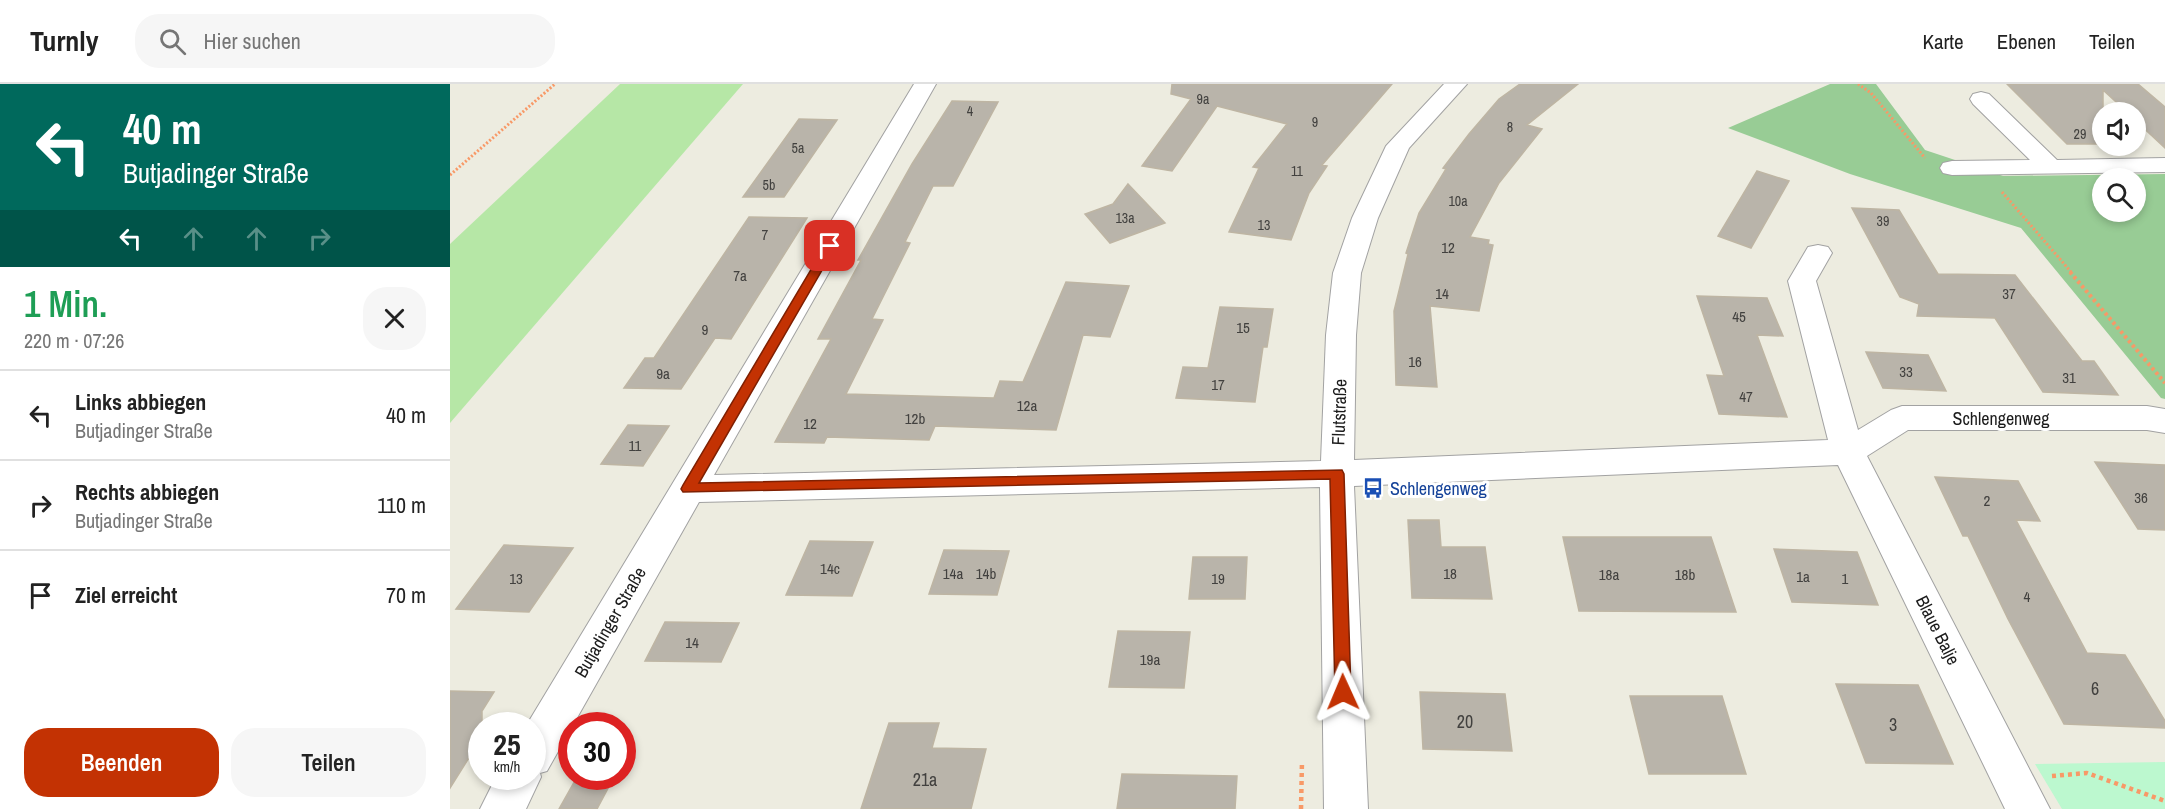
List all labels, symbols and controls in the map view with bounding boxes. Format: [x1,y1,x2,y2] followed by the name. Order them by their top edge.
[135,14,555,68] search box
[30,22,99,60] text: Turnly
[156,25,189,58] icon: search
[204,26,301,56] text: Hier suchen
[1923,27,1964,56] text: Karte
[1997,27,2056,56] text: Ebenen
[2089,27,2135,56] text: Teilen
[1197,90,1210,108] house number: 9a
[123,101,202,157] text: 40 m
[967,102,974,120] house number: 4
[2092,102,2146,222] map controls
[2092,102,2146,156] button: sound
[24,108,102,186] icon: left
[1312,113,1318,131] house number: 9
[1507,118,1513,136] house number: 8
[2074,125,2086,143] house number: 29
[792,139,805,157] house number: 5a
[123,155,309,191] text: Butjadinger Straße
[1291,162,1304,180] house number: 11
[2092,168,2146,222] button: search
[763,176,775,194] house number: 5b
[1448,192,1468,210] house number: 10a
[1115,209,1135,227] house number: 13a
[1877,212,1889,230] house number: 39
[1258,216,1270,234] house number: 13
[804,220,855,271] pin
[114,222,147,255] icon: left
[177,222,210,255] icon: ahead
[240,222,273,255] icon: ahead
[303,222,336,255] icon: right
[762,224,769,245] house number: 7
[813,229,846,262] icon: arrive
[1441,237,1455,258] house number: 12
[733,265,747,286] house number: 7a
[24,280,107,328] text: 1 Min.
[1435,283,1449,304] house number: 14
[2002,283,2016,304] house number: 37
[363,287,426,350] button: close
[1732,306,1746,327] house number: 45
[1236,317,1250,338] house number: 15
[702,319,709,340] house number: 9
[24,327,124,354] text: 220 m · 07:26
[1408,351,1422,372] house number: 16
[1899,361,1913,382] house number: 33
[656,363,670,384] house number: 9a
[2062,367,2076,388] house number: 31
[1211,374,1225,395] house number: 17
[1325,378,1353,446] street label: Flutstraße
[1739,386,1753,407] house number: 47
[75,387,206,417] text: Links abbiegen
[1017,395,1037,416] house number: 12a
[24,399,57,432] icon: left
[386,400,426,430] text: 40 m
[1953,406,2050,431] street label: Schlengenweg
[905,408,925,429] house number: 12b
[803,413,817,434] house number: 12
[75,417,213,444] text: Butjadinger Straße
[629,435,642,456] house number: 11
[1361,476,1385,500] bus stop icon: Schlengenweg
[1390,476,1488,501] place label: Schlengenweg
[75,477,219,507] text: Rechts abbiegen
[2134,487,2148,508] house number: 36
[24,489,57,522] icon: right
[377,490,426,520] text: 110 m
[1984,490,1991,511] house number: 2
[75,507,213,534] text: Butjadinger Straße
[820,558,840,579] house number: 14c
[568,562,652,682] street label: Butjadinger Straße
[943,563,963,584] house number: 14a
[976,563,996,584] house number: 14b
[1443,563,1457,584] house number: 18
[1599,564,1619,585] house number: 18a
[1675,564,1695,585] house number: 18b
[1796,566,1810,587] house number: 1a
[509,568,523,589] house number: 13
[1211,568,1225,589] house number: 19
[1842,568,1849,589] house number: 1
[24,579,57,612] icon: arrive
[75,580,177,610] text: Ziel erreicht
[386,580,426,610] text: 70 m
[2024,586,2031,607] house number: 4
[1910,591,1966,669] street label: Blaue Balje
[685,632,699,653] house number: 14
[1140,649,1160,670] house number: 19a
[1311,660,1375,724] position arrow
[2091,676,2099,701] house number: 6
[1457,709,1473,734] house number: 20
[558,712,636,790] speed limit sign: 30
[1889,712,1897,737] house number: 3
[493,724,521,764] text: 25
[24,728,219,797] button: Beenden
[231,728,426,797] button: Teilen
[494,756,520,777] text: km/h
[913,767,937,792] house number: 21a

